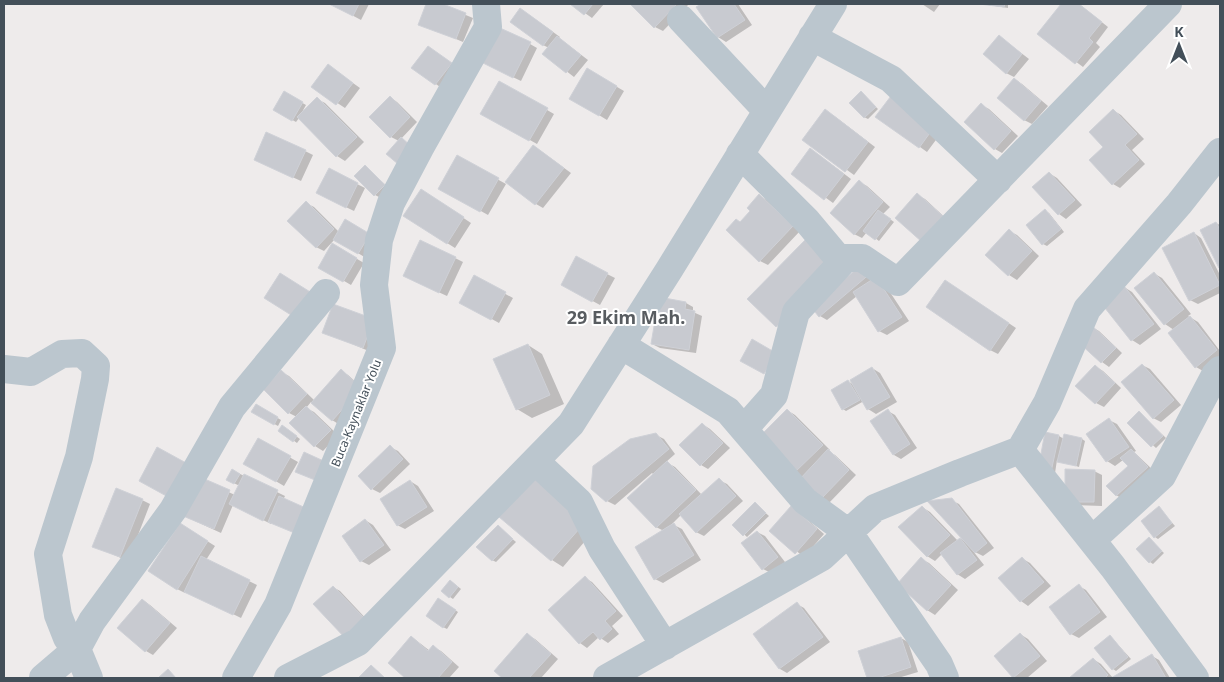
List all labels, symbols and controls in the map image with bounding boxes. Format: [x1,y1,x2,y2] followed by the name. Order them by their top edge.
[1154,20,1204,70] north arrow
[1174,22,1184,41] text: K
[567,305,685,329] district label: 29 Ekim Mah.
[327,357,385,469] street label: Buca-Kaynaklar Yolu

